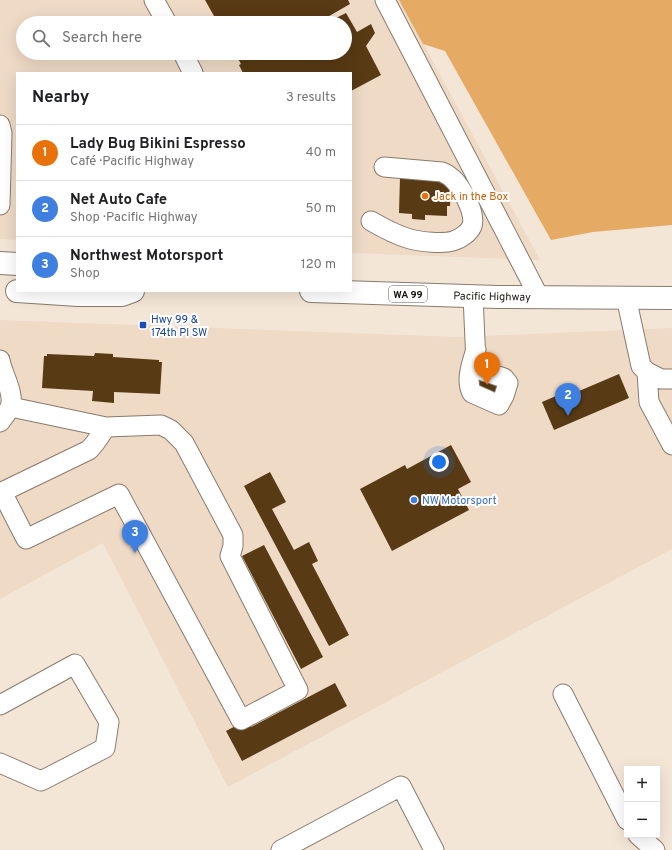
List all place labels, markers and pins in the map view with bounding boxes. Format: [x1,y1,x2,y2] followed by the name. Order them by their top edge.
[433,190,508,204] place label: Jack in the Box
[420,191,430,201] marker: Jack in the Box
[151,313,207,340] place label: Hwy 99 & 174th Pl SW
[138,320,148,330] marker: Hwy 99 & 174th Pl SW
[474,352,500,385] pin: 1
[555,383,581,416] pin: 2
[422,494,497,508] place label: NW Motorsport
[409,495,419,505] marker: NW Motorsport
[122,520,148,553] pin: 3

